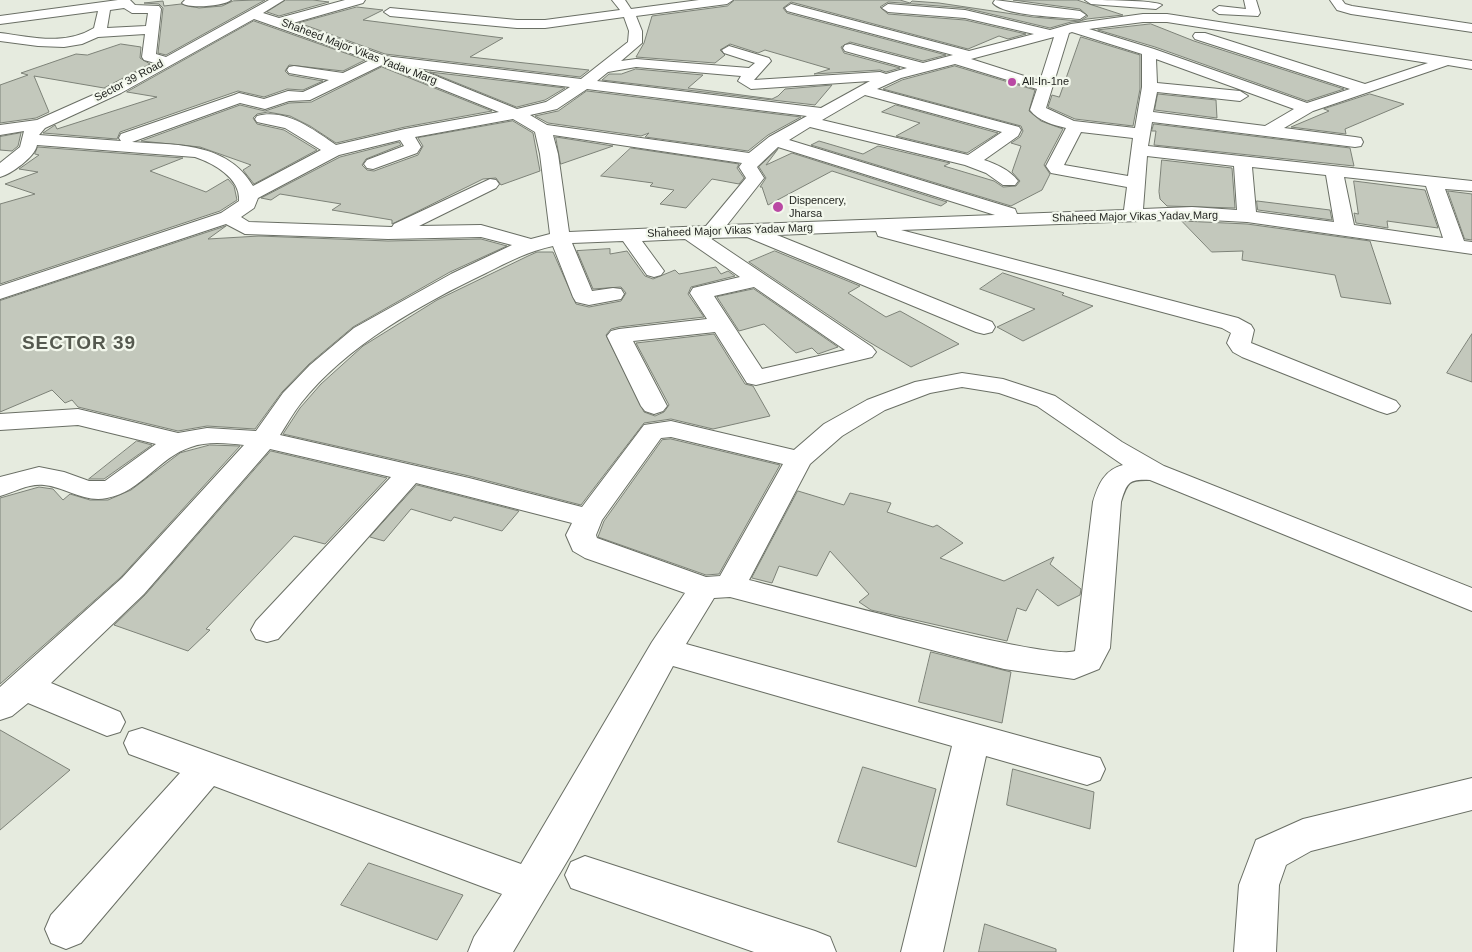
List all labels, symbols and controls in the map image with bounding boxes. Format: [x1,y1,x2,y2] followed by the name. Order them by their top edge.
[279,16,439,88] street label: Shaheed Major Vikas Yadav Marg
[92,57,166,105] street label: Sector 39 Road
[1022,75,1069,89] place label: All-In-1ne
[1006,76,1018,88] marker: All-In-1ne
[789,194,846,220] place label: Dispencery, Jharsa
[771,200,785,214] marker: Dispencery, Jharsa
[1052,209,1218,225] street label: Shaheed Major Vikas Yadav Marg
[647,222,813,240] street label: Shaheed Major Vikas Yadav Marg
[21,333,137,355] district label: SECTOR 39

